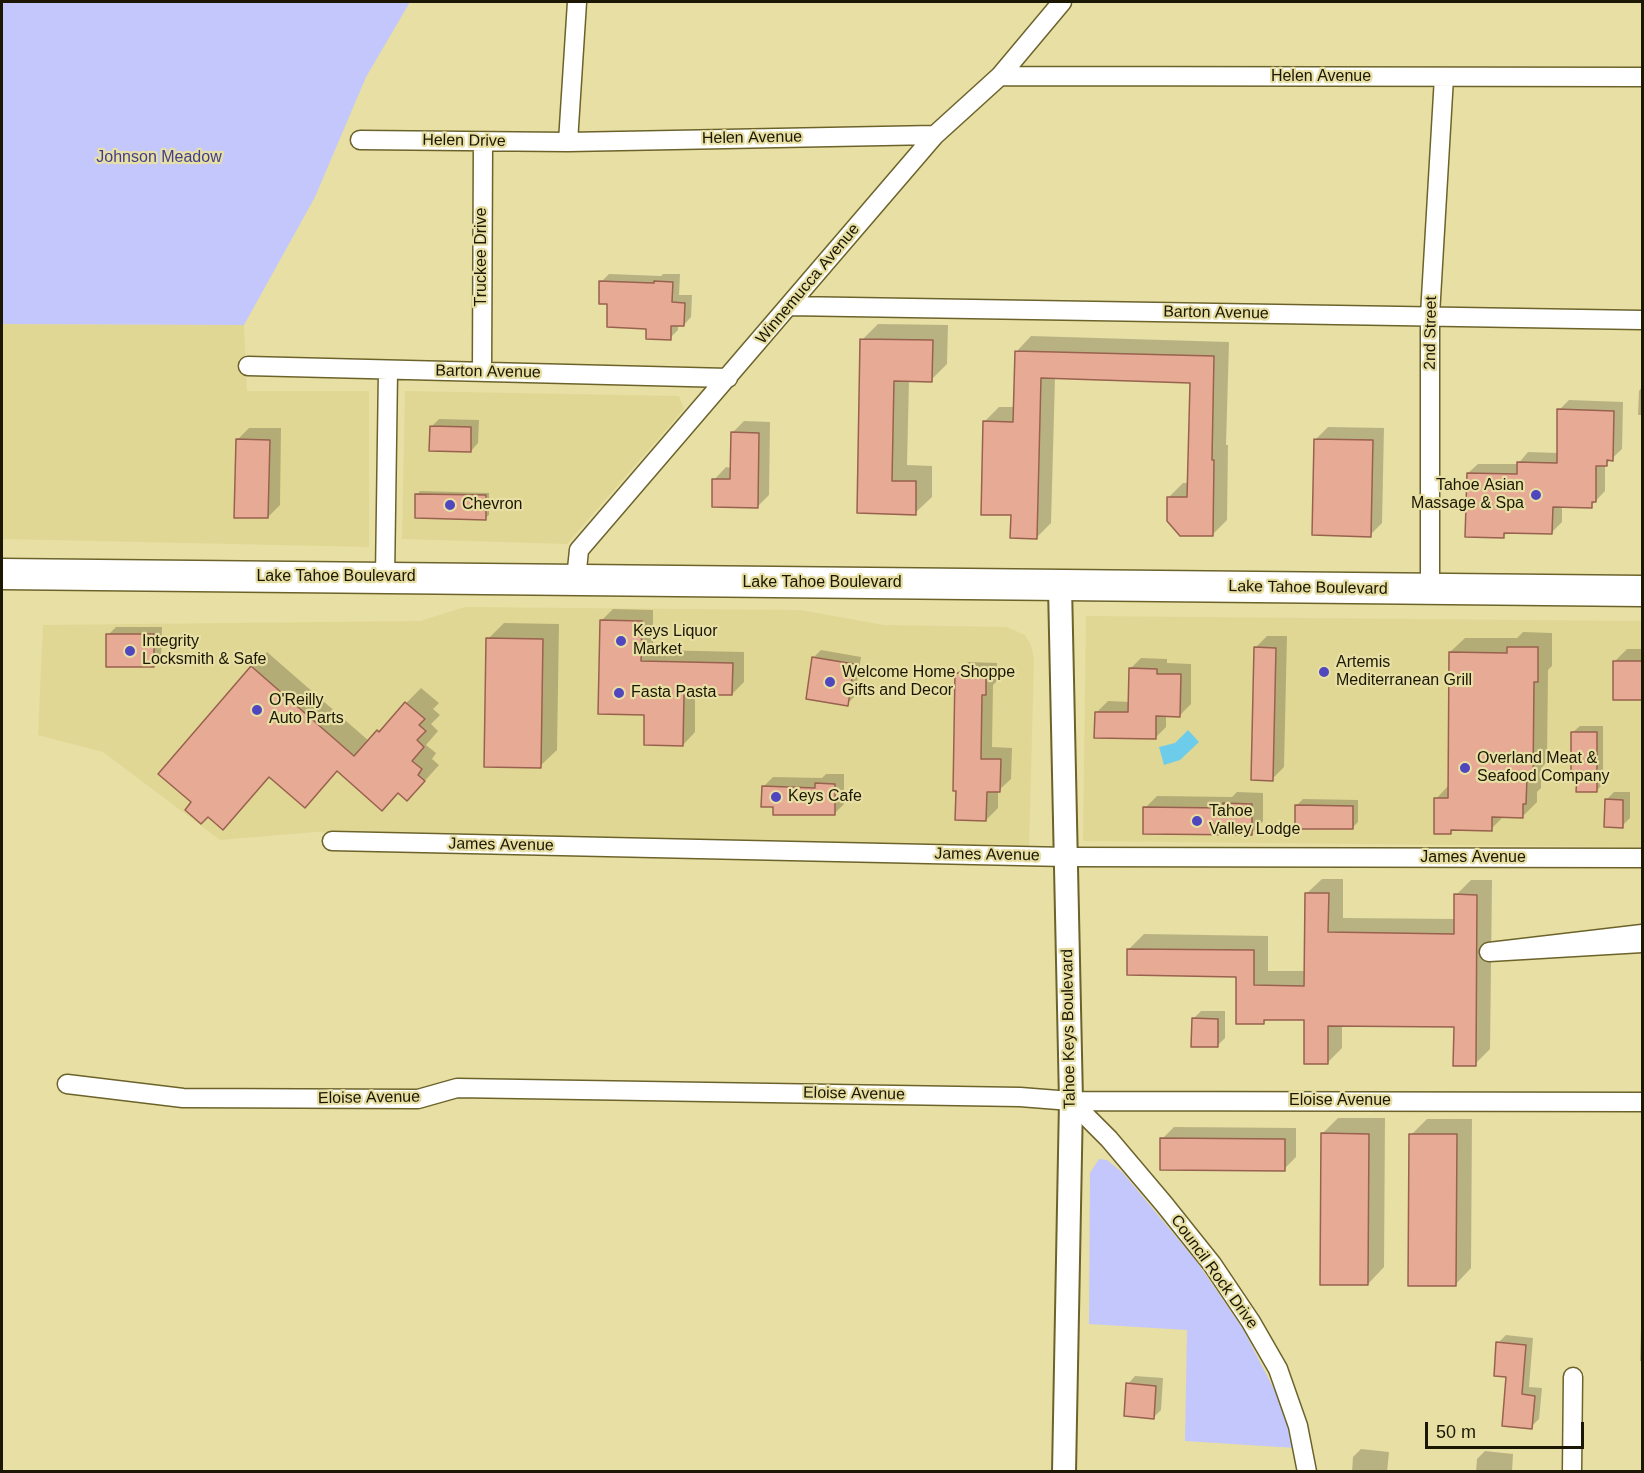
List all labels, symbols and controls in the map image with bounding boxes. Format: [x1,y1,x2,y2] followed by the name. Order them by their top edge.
[1271,67,1371,87] street label: Helen Avenue
[702,128,802,148] street label: Helen Avenue
[422,131,506,151] street label: Helen Drive
[96,148,222,168] park label: Johnson Meadow
[472,208,492,306] street label: Truckee Drive
[752,220,864,348] street label: Winnemucca Avenue
[1421,296,1441,370] street label: 2nd Street
[1163,302,1269,324] street label: Barton Avenue
[435,361,541,383] street label: Barton Avenue
[1411,476,1524,514] place label: Tahoe Asian Massage & Spa
[1529,488,1543,502] marker: Tahoe Asian Massage & Spa
[462,495,522,515] place label: Chevron
[443,498,457,512] marker: Chevron
[256,567,416,587] street label: Lake Tahoe Boulevard
[742,573,902,593] street label: Lake Tahoe Boulevard
[1228,577,1388,599] street label: Lake Tahoe Boulevard
[633,622,717,660] place label: Keys Liquor Market
[142,632,266,670] place label: Integrity Locksmith & Safe
[614,634,628,648] marker: Keys Liquor Market
[123,644,137,658] marker: Integrity Locksmith & Safe
[1336,653,1472,691] place label: Artemis Mediterranean Grill
[842,663,1015,701] place label: Welcome Home Shoppe Gifts and Decor
[1317,665,1331,679] marker: Artemis Mediterranean Grill
[823,675,837,689] marker: Welcome Home Shoppe Gifts and Decor
[631,683,716,703] place label: Fasta Pasta
[612,686,626,700] marker: Fasta Pasta
[269,691,344,729] place label: O'Reilly Auto Parts
[250,703,264,717] marker: O'Reilly Auto Parts
[1477,749,1610,787] place label: Overland Meat & Seafood Company
[1458,761,1472,775] marker: Overland Meat & Seafood Company
[788,787,862,807] place label: Keys Cafe
[769,790,783,804] marker: Keys Cafe
[1209,802,1300,840] place label: Tahoe Valley Lodge
[1190,814,1204,828] marker: Tahoe Valley Lodge
[448,834,554,856] street label: James Avenue
[934,844,1040,866] street label: James Avenue
[1420,848,1526,868] street label: James Avenue
[1058,949,1080,1109] street label: Tahoe Keys Boulevard
[803,1084,905,1104] street label: Eloise Avenue
[318,1088,420,1108] street label: Eloise Avenue
[1289,1091,1391,1111] street label: Eloise Avenue
[1166,1211,1262,1333] street label: Council Rock Drive
[1428,1410,1587,1448] scale bar
[1436,1422,1476,1442] text: 50 m

